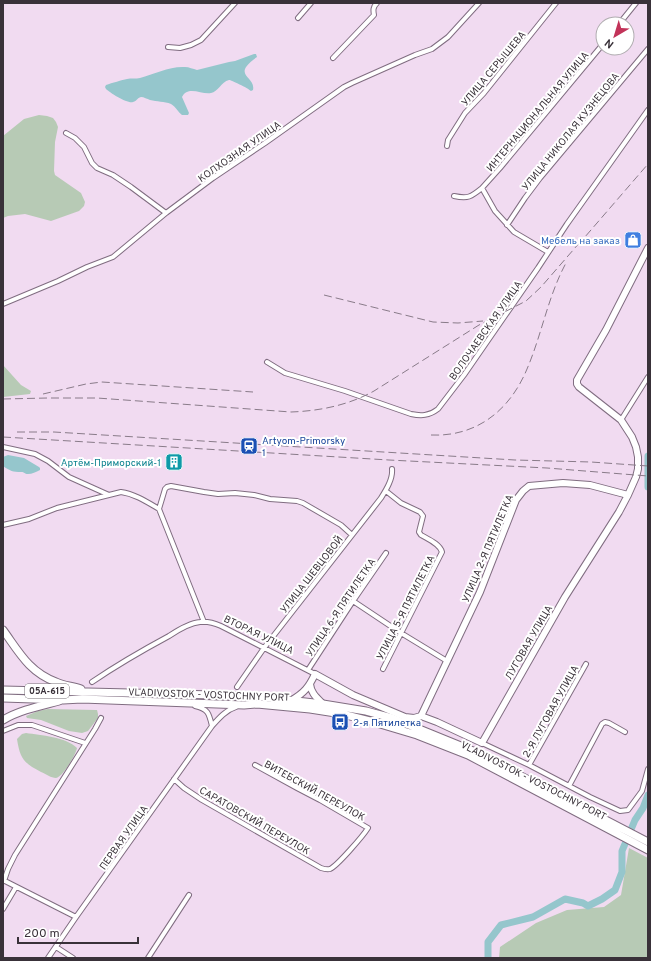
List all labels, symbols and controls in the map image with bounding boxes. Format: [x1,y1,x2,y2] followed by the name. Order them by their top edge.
[595,16,635,56] north arrow
[459,29,529,109] street label: УЛИЦА СЕРЫШЕВА
[602,35,617,51] text: N
[484,49,592,175] street label: ИНТЕРНАЦИОНАЛЬНАЯ УЛИЦА
[520,70,623,193] street label: УЛИЦА НИКОЛАЯ КУЗНЕЦОВА
[196,119,284,186] street label: КОЛХОЗНАЯ УЛИЦА
[623,230,643,250] shop icon: Мебель на заказ
[541,235,620,248] place label: Мебель на заказ
[447,278,526,383] street label: ВОЛОЧАЕВСКАЯ УЛИЦА
[262,435,345,460] place label: Artyom-Primorsky 1
[239,436,259,456] station icon: Artyom-Primorsky 1
[164,452,184,472] building icon: Артём-Приморский-1
[61,457,161,470] place label: Артём-Приморский-1
[460,492,517,604] street label: УЛИЦА 2-Я ПЯТИЛЕТКА
[278,534,346,616] street label: УЛИЦА ШЕВЦОВОЙ
[374,553,439,662] street label: УЛИЦА 5-Я ПЯТИЛЕТКА
[303,556,379,659] street label: УЛИЦА 6-Я ПЯТИЛЕТКА
[503,603,556,682] street label: ЛУГОВАЯ УЛИЦА
[221,613,296,658] street label: ВТОРАЯ УЛИЦА
[520,663,582,760] street label: 2-Я ЛУГОВАЯ УЛИЦА
[25,684,69,698] road number: 05А-615
[128,686,290,705] street label: VLADIVOSTOK - VOSTOCHNY PORT
[330,712,350,732] bus stop icon: 2-я Пятилетка
[353,717,421,730] place label: 2-я Пятилетка
[458,739,608,824] street label: VLADIVOSTOK - VOSTOCHNY PORT
[262,758,367,825] street label: ВИТЕБСКИЙ ПЕРЕУЛОК
[197,784,312,859] street label: САРАТОВСКИЙ ПЕРЕУЛОК
[97,803,152,873] street label: ПЕРВАЯ УЛИЦА
[18,919,138,945] scale bar
[24,926,60,942] text: 200 m

